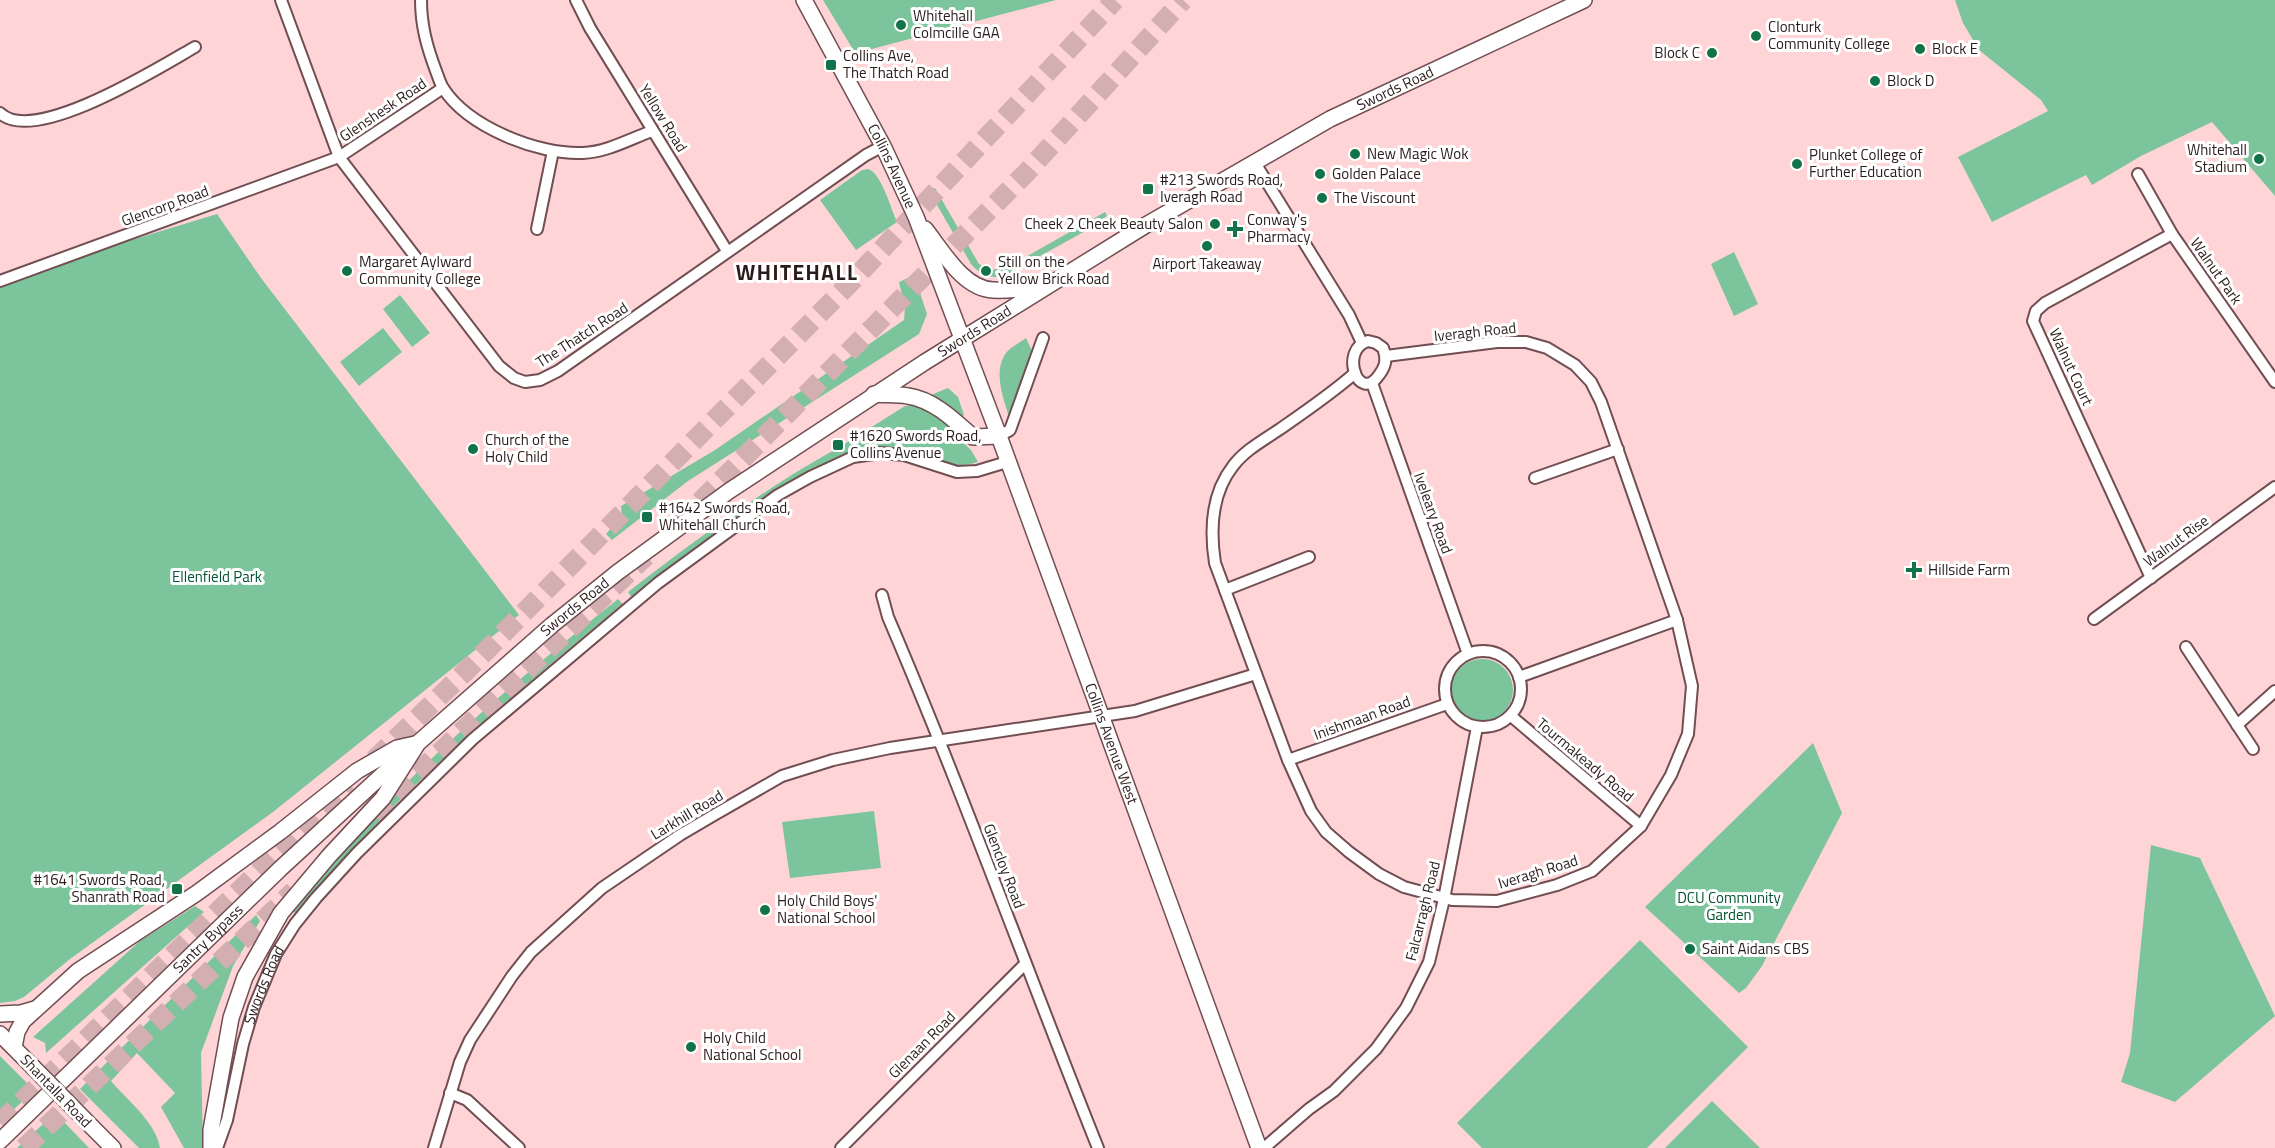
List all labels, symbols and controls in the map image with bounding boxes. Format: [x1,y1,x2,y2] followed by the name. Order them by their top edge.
[913,4,1000,44] place label: Whitehall Colmcille GAA
[1768,15,1890,55] place label: Clonturk Community College
[894,18,908,32] marker: Whitehall Colmcille GAA
[1749,29,1763,43] marker: Clonturk Community College
[1932,37,1978,60] place label: Block E
[1654,41,1700,64] place label: Block C
[1913,42,1927,56] marker: Block E
[843,44,949,84] place label: Collins Ave, The Thatch Road
[1705,46,1719,60] marker: Block C
[824,58,838,72] marker: Collins Ave, The Thatch Road
[1352,60,1437,116] street label: Swords Road
[1887,69,1934,92] place label: Block D
[334,72,431,147] street label: Glenshesk Road
[1868,74,1882,88] marker: Block D
[633,79,693,156] street label: Yellow Road
[862,119,922,212] street label: Collins Avenue
[2187,138,2247,178] place label: Whitehall Stadium
[1367,142,1468,165] place label: New Magic Wok
[1809,143,1922,183] place label: Plunket College of Further Education
[1348,147,1362,161] marker: New Magic Wok
[2252,152,2266,166] marker: Whitehall Stadium
[1790,157,1804,171] marker: Plunket College of Further Education
[1332,162,1421,185] place label: Golden Palace
[1313,167,1327,181] marker: Golden Palace
[1160,168,1283,208] place label: #213 Swords Road, Iveragh Road
[118,179,212,232] street label: Glencorp Road
[1141,182,1155,196] marker: #213 Swords Road, Iveragh Road
[1334,186,1416,209] place label: The Viscount
[1315,191,1329,205] marker: The Viscount
[1247,208,1311,248] place label: Conway's Pharmacy
[1024,212,1203,235] place label: Cheek 2 Cheek Beauty Salon
[1208,217,1222,231] marker: Cheek 2 Cheek Beauty Salon
[1228,222,1242,236] marker: Conway's Pharmacy
[2185,232,2248,309] street label: Walnut Park
[1200,239,1214,253] marker: Airport Takeaway
[359,250,481,290] place label: Margaret Aylward Community College
[998,250,1109,290] place label: Still on the Yellow Brick Road
[1152,252,1262,275] place label: Airport Takeaway
[736,256,858,288] district label: WHITEHALL
[340,264,354,278] marker: Margaret Aylward Community College
[979,264,993,278] marker: Still on the Yellow Brick Road
[531,296,632,373] street label: The Thatch Road
[933,299,1016,363] street label: Swords Road
[1433,316,1517,347] street label: Iveragh Road
[2043,324,2100,410] street label: Walnut Court
[850,424,982,464] place label: #1620 Swords Road, Collins Avenue
[485,428,569,468] place label: Church of the Holy Child
[831,438,845,452] marker: #1620 Swords Road, Collins Avenue
[466,442,480,456] marker: Church of the Holy Child
[1408,469,1459,557] street label: Iveleary Road
[659,496,791,536] place label: #1642 Swords Road, Whitehall Church
[2138,509,2213,572] street label: Walnut Rise
[640,510,654,524] marker: #1642 Swords Road, Whitehall Church
[1928,558,2010,581] place label: Hillside Farm
[1905,561,1923,579] marker: Hillside Farm
[172,565,262,588] park label: Ellenfield Park
[535,572,614,642] street label: Swords Road
[1079,680,1145,808] street label: Collins Avenue West
[1310,689,1413,746] street label: Inishmaan Road
[1532,712,1639,807] street label: Tourmakeady Road
[646,784,727,845] street label: Larkhill Road
[978,820,1031,912] street label: Glencloy Road
[1495,848,1581,895] street label: Iveragh Road
[1399,859,1446,963] street label: Falcarragh Road
[33,868,165,908] place label: #1641 Swords Road, Shanrath Road
[170,882,184,896] marker: #1641 Swords Road, Shanrath Road
[1677,886,1781,926] park label: DCU Community Garden
[777,889,877,929] place label: Holy Child Boys' National School
[167,899,248,978] street label: Santry Bypass
[758,903,772,917] marker: Holy Child Boys' National School
[1702,937,1809,960] place label: Saint Aidans CBS
[238,941,290,1027] street label: Swords Road
[1683,942,1697,956] marker: Saint Aidans CBS
[883,1006,961,1084] street label: Glenaan Road
[703,1026,802,1066] place label: Holy Child National School
[684,1040,698,1054] marker: Holy Child National School
[15,1049,98,1133] street label: Shantalla Road

